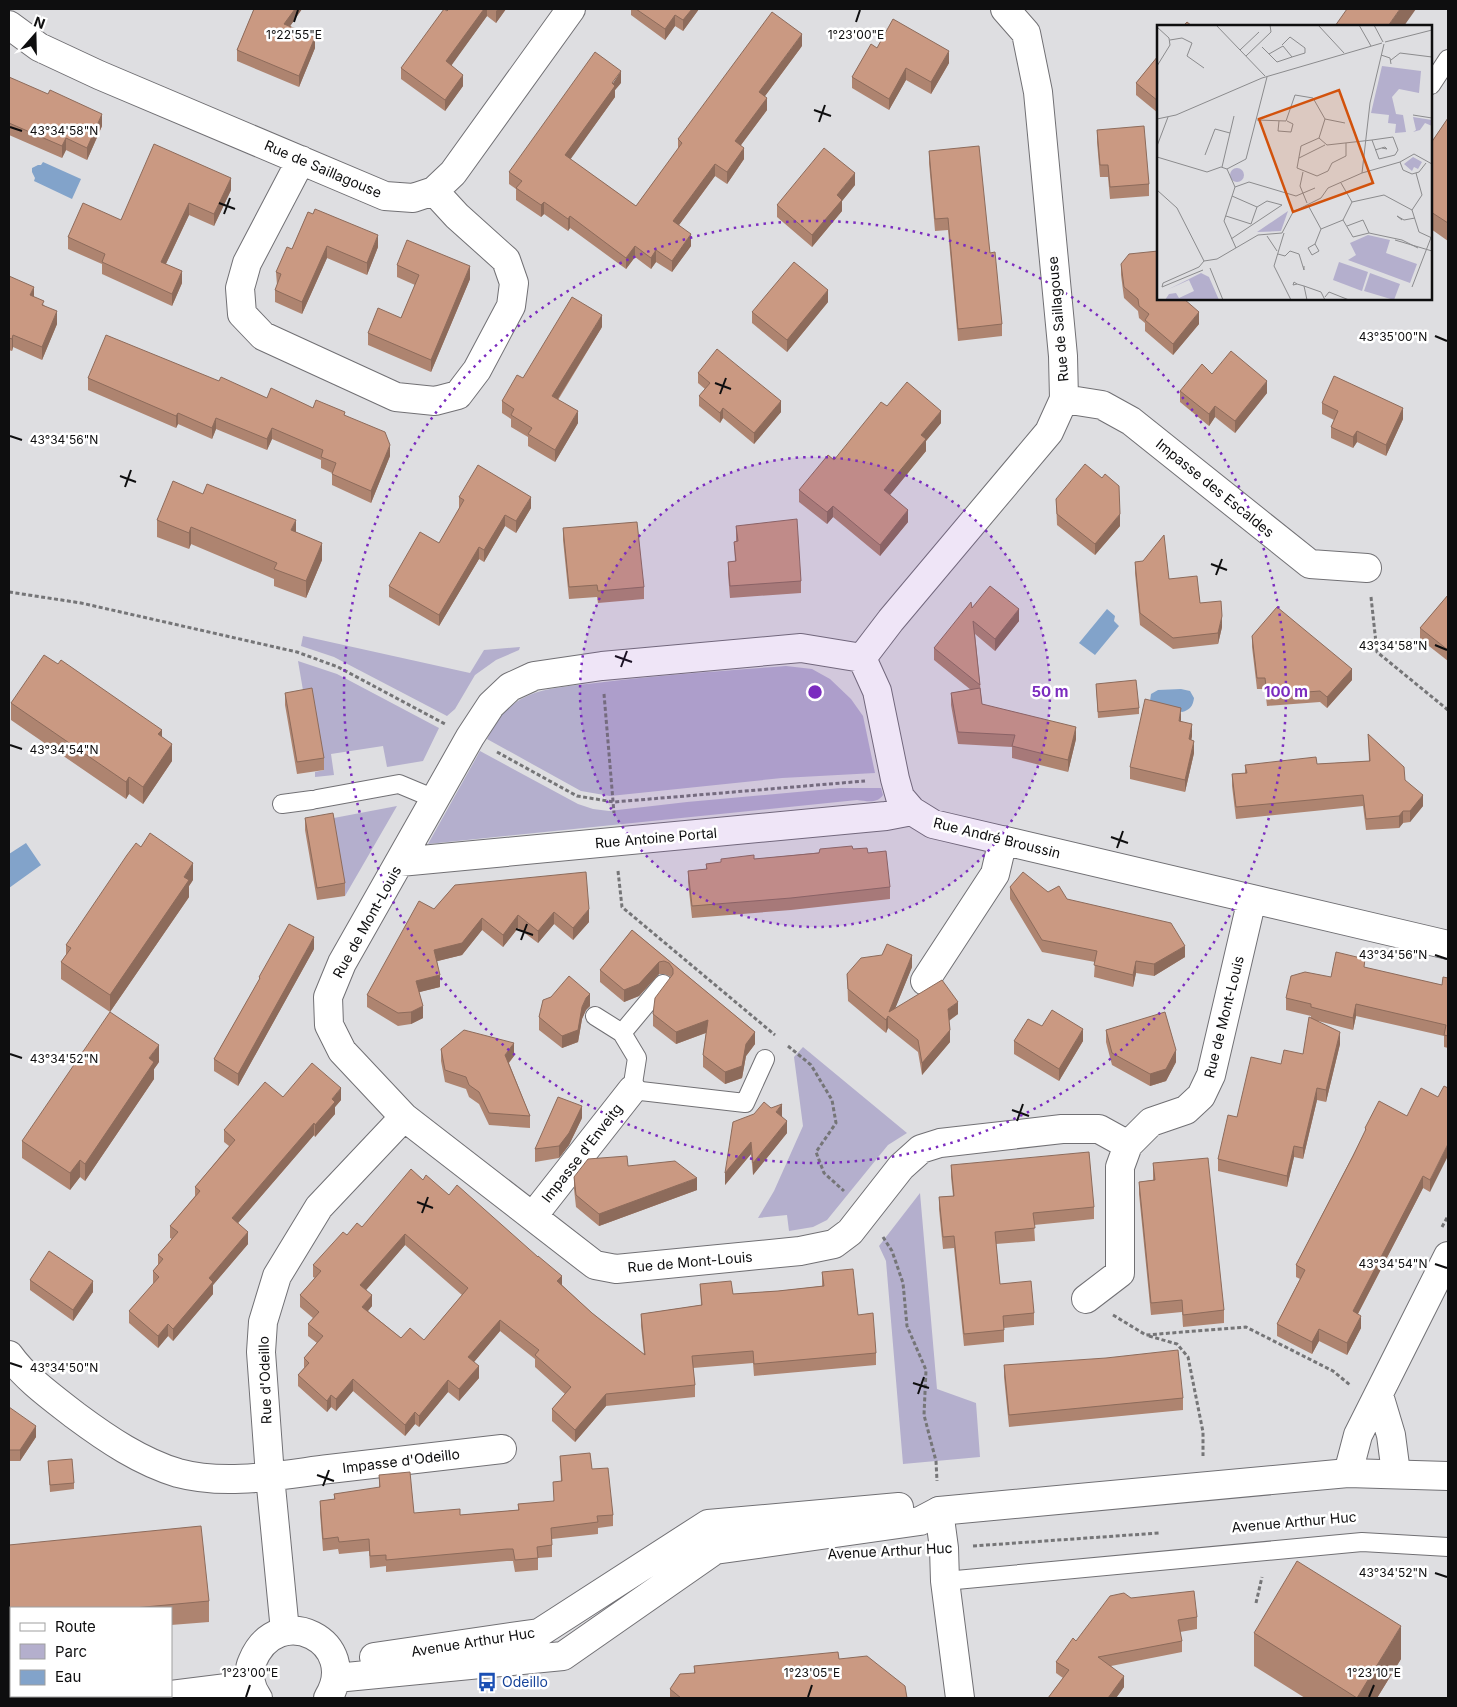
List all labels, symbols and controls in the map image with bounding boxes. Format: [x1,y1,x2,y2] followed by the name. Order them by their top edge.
[10,10,60,60] north arrow
[32,13,48,32] text: N
[1157,25,1432,300] inset map
[266,27,322,42] text: 1°22'55"E
[828,27,884,42] text: 1°23'00"E
[30,123,98,138] text: 43°34'58"N
[262,136,384,201] street label: Rue de Saillagouse
[1044,256,1071,382] street label: Rue de Saillagouse
[1359,329,1427,344] text: 43°35'00"N
[30,432,98,447] text: 43°34'56"N
[1153,435,1278,540] street label: Impasse des Escaldes
[1359,638,1427,653] text: 43°34'58"N
[1032,682,1068,701] text: 50 m
[1264,682,1308,701] text: 100 m
[806,683,824,701] centre of rings
[30,742,98,757] text: 43°34'54"N
[932,814,1062,862] street label: Rue André Broussin
[594,824,718,851] street label: Rue Antoine Portal
[329,863,404,981] street label: Rue de Mont-Louis
[1359,947,1427,962] text: 43°34'56"N
[1200,954,1247,1080] street label: Rue de Mont-Louis
[30,1051,98,1066] text: 43°34'52"N
[538,1100,626,1206] street label: Impasse d'Enveitg
[627,1248,753,1275] street label: Rue de Mont-Louis
[1359,1256,1427,1271] text: 43°34'54"N
[254,1336,275,1424] street label: Rue d'Odeillo
[30,1360,98,1375] text: 43°34'50"N
[341,1445,461,1476] street label: Impasse d'Odeillo
[1231,1508,1357,1535] street label: Avenue Arthur Huc
[827,1539,953,1562] street label: Avenue Arthur Huc
[1359,1565,1427,1580] text: 43°34'52"N
[10,1607,172,1697] legend
[55,1617,96,1636] text: Route
[410,1623,536,1660] street label: Avenue Arthur Huc
[55,1642,87,1661] text: Parc
[222,1665,278,1680] text: 1°23'00"E
[784,1665,840,1680] text: 1°23'05"E
[1347,1665,1401,1680] text: 1°23'10"E
[55,1667,81,1686] text: Eau
[476,1671,498,1693] bus stop icon: Odeillo
[502,1673,548,1690] place label: Odeillo

